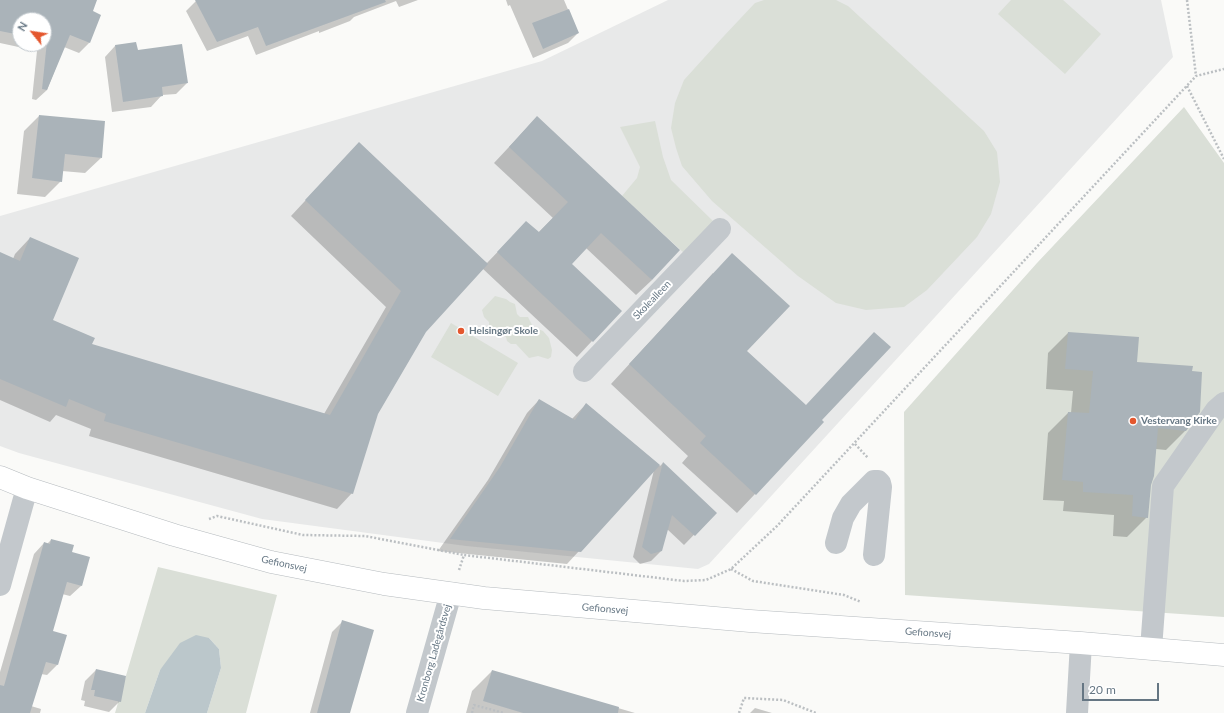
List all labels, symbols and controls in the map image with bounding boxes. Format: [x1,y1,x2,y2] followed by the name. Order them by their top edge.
[12,12,52,52] north arrow
[14,19,30,33] text: N
[631,278,673,322] street label: Skolealleen
[469,325,538,337] place label: Helsingør Skole
[456,326,466,336] marker: Helsingør Skole
[1141,415,1217,427] place label: Vestervang Kirke
[1128,416,1138,426] marker: Vestervang Kirke
[260,553,308,575] street label: Gefionsvej
[581,601,629,617] street label: Gefionsvej
[414,603,454,703] street label: Kronborg Ladegårdsvej
[904,625,952,641] street label: Gefionsvej
[1084,675,1161,701] scale bar
[1089,682,1116,697] text: 20 m

